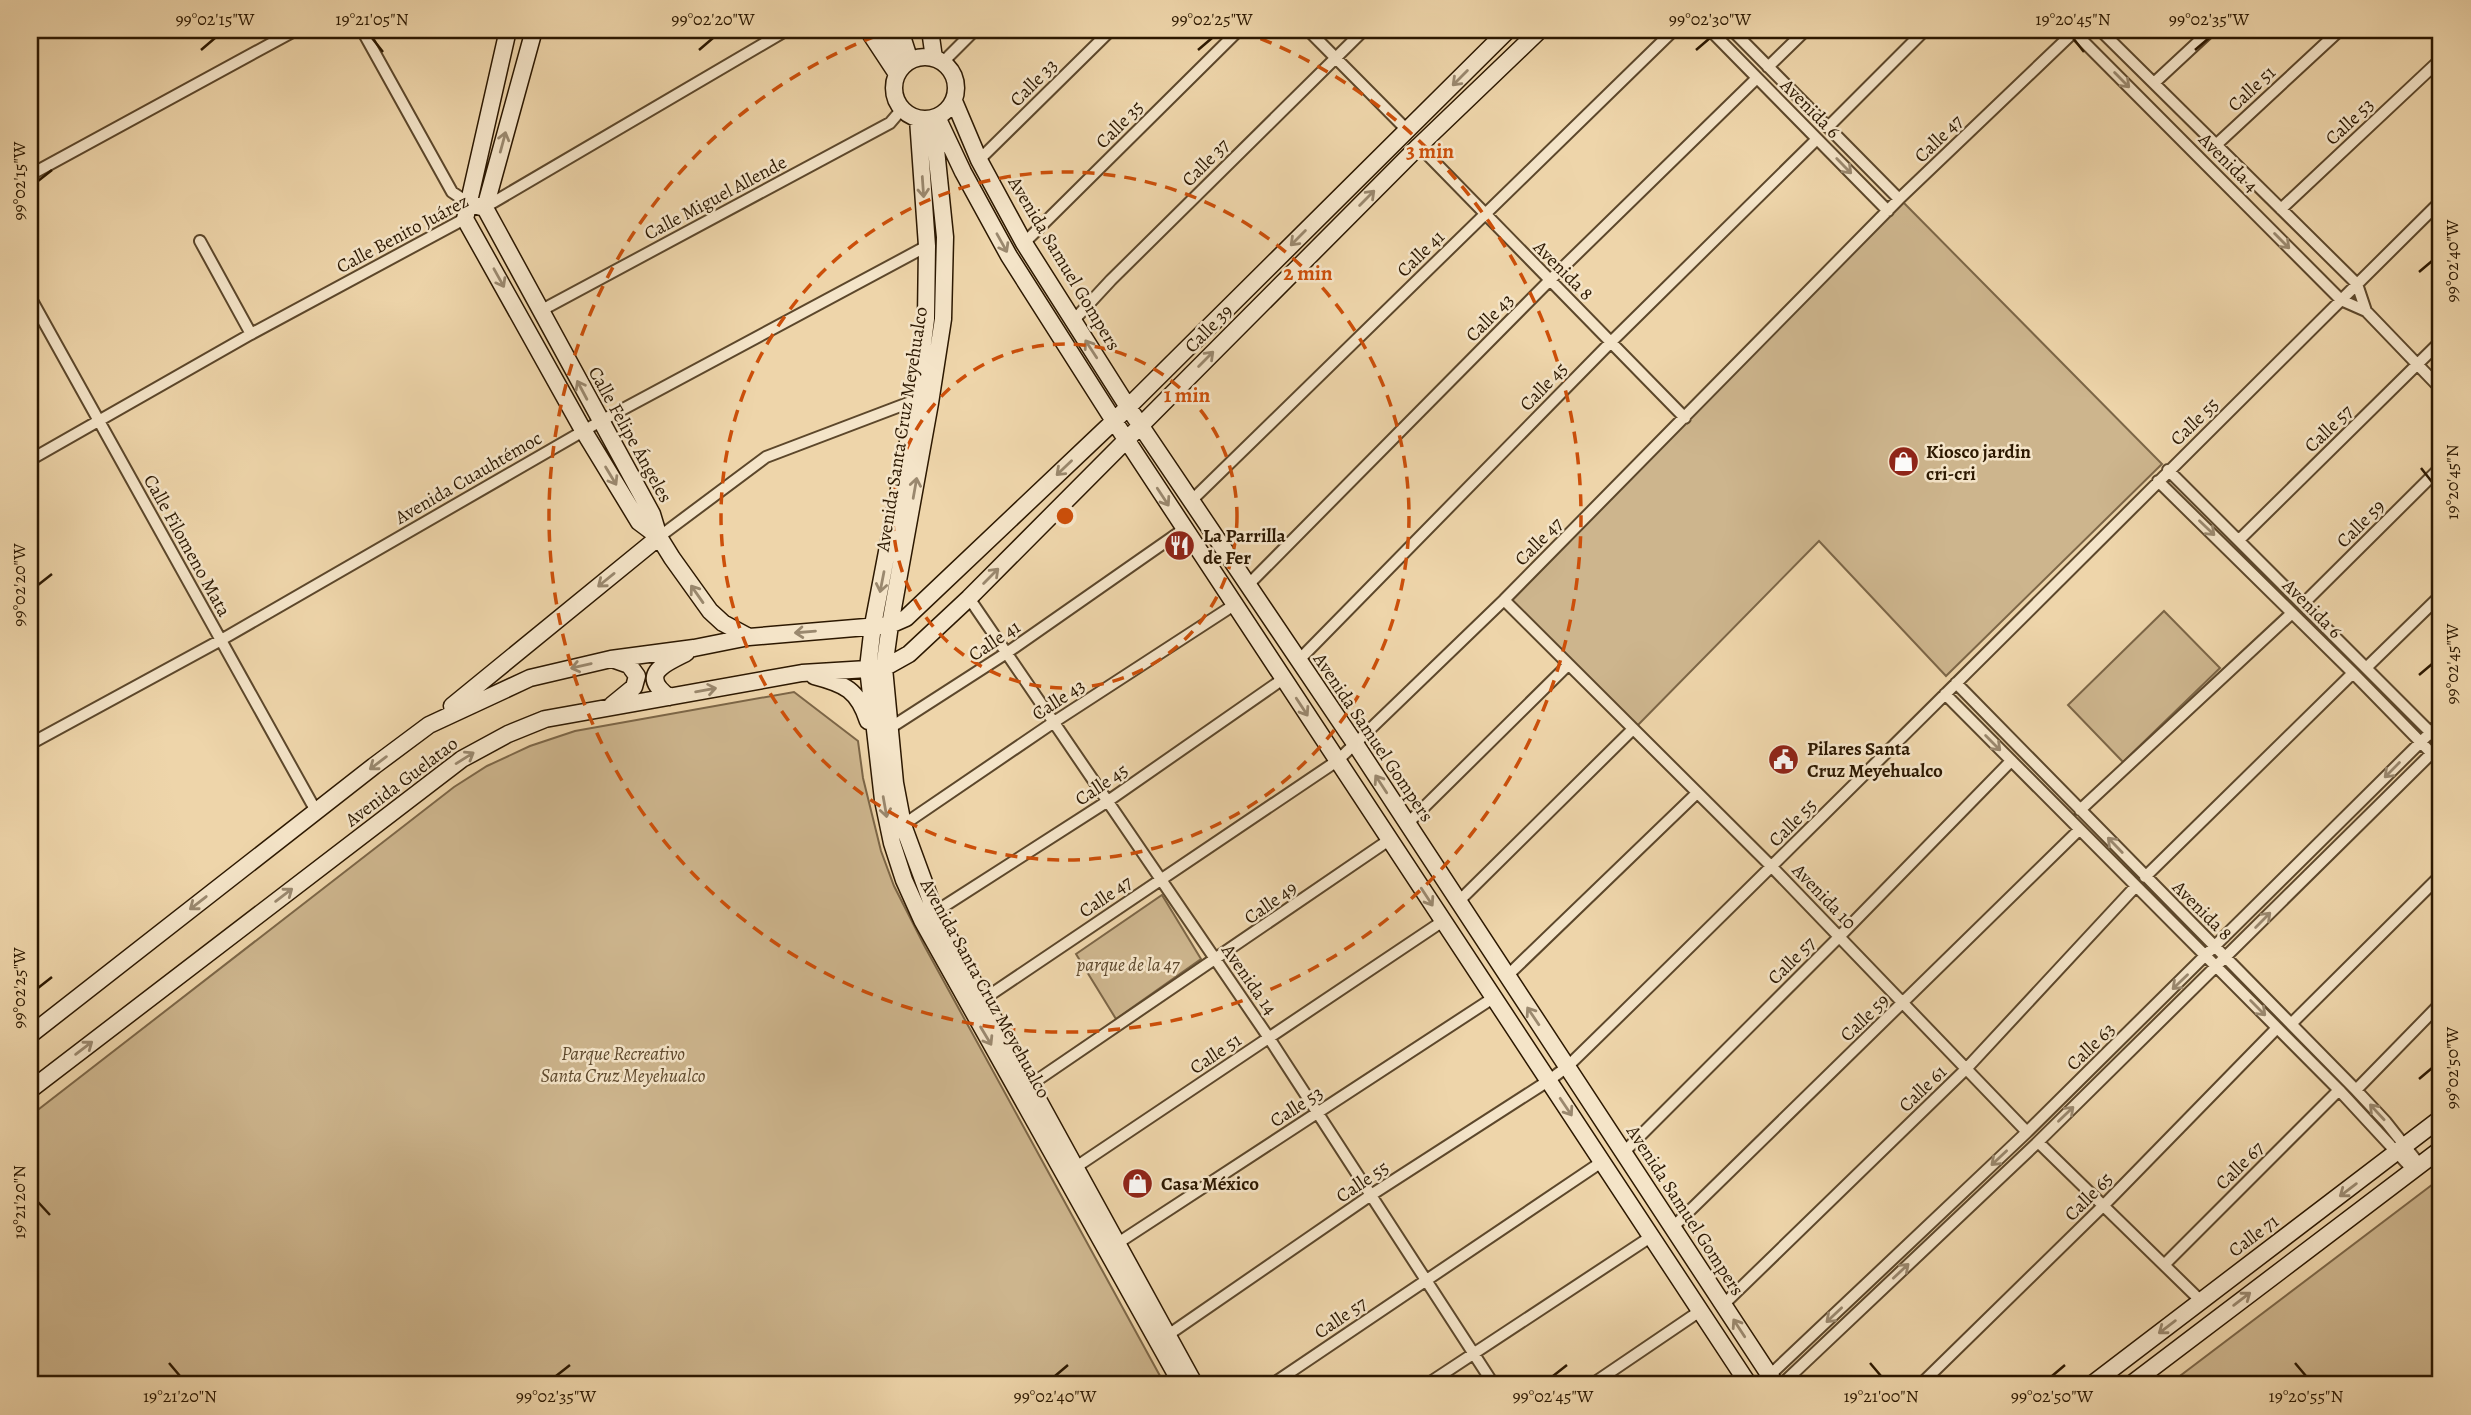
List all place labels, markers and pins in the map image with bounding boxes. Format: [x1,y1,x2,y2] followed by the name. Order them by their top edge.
[1926,439,2031,487] place label: Kiosco jardin cri-cri
[1886,445,1920,479] shop icon: Kiosco jardin cri-cri
[1053,504,1077,528] centre of rings
[1203,523,1286,571] place label: La Parrilla de Fer
[1163,529,1197,563] restaurant icon: La Parrilla de Fer
[1807,736,1943,784] place label: Pilares Santa Cruz Meyehualco
[1767,742,1801,776] public building icon: Pilares Santa Cruz Meyehualco
[1121,1166,1155,1200] shop icon: Casa México
[1161,1171,1259,1197] place label: Casa México

